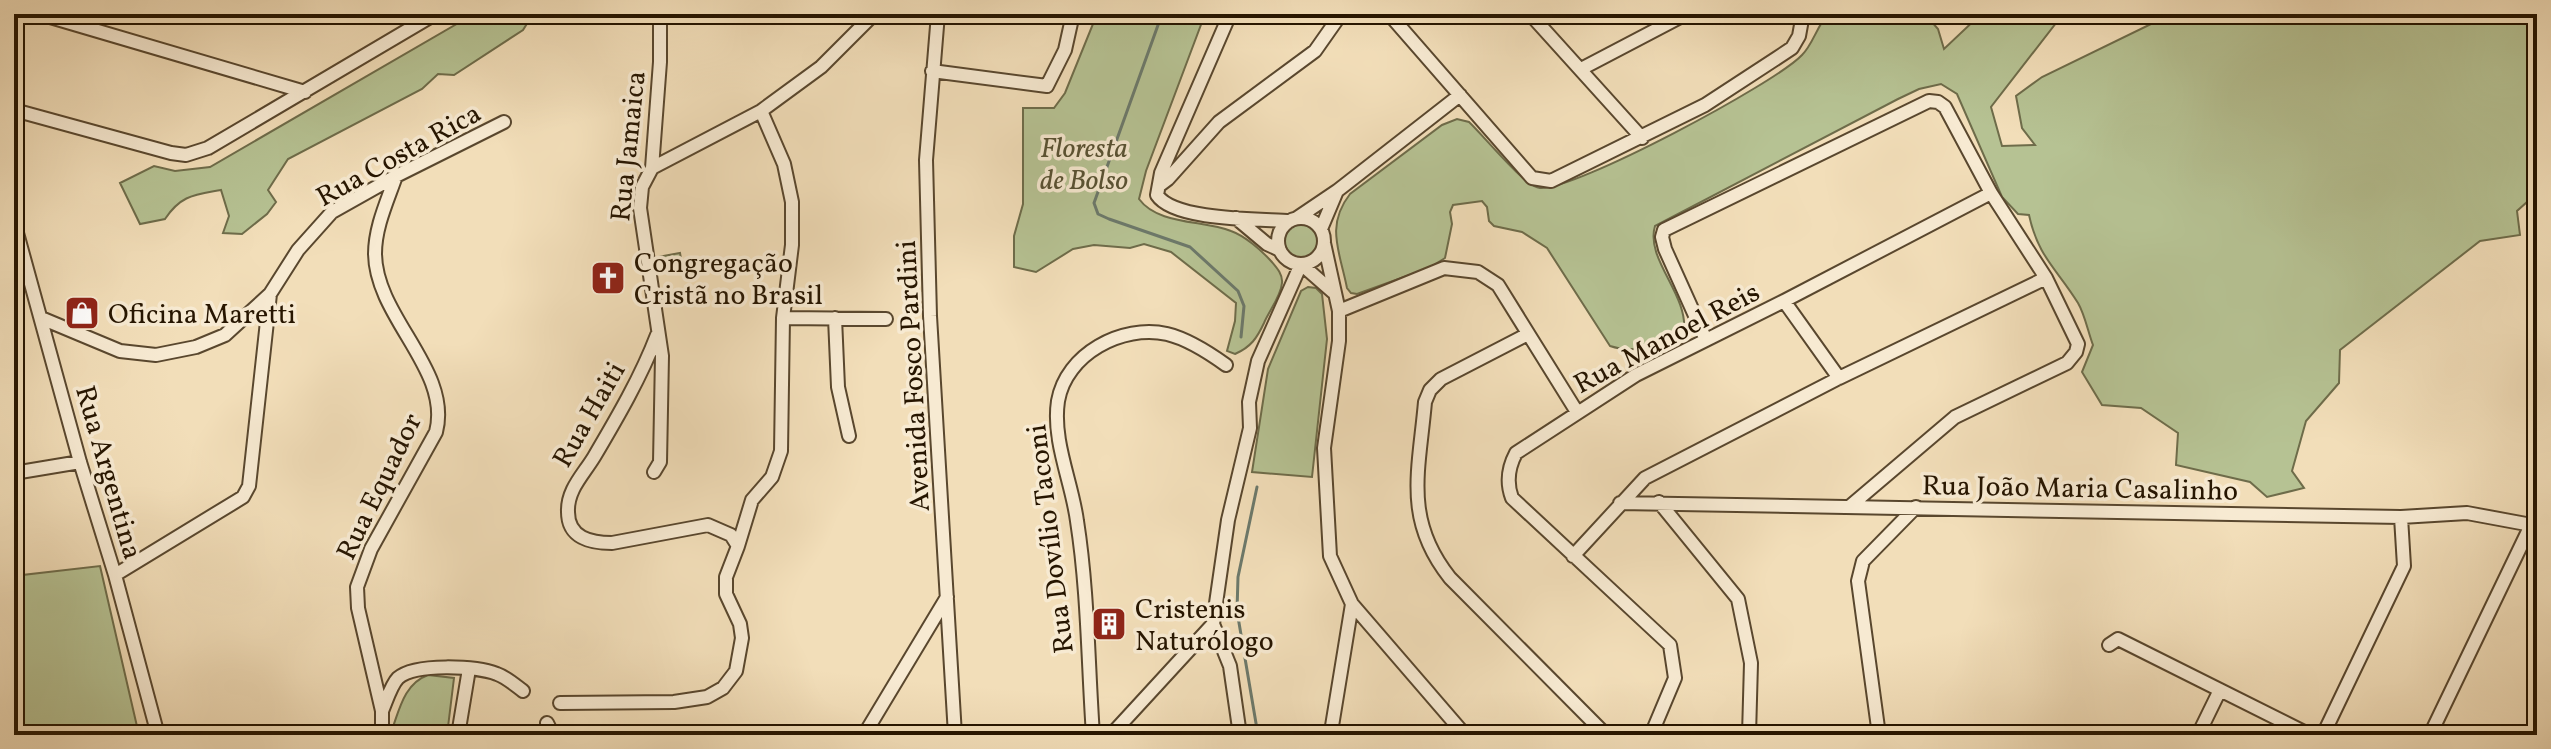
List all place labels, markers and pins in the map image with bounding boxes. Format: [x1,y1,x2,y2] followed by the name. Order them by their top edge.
[634,245,823,316] place label: Congregação Cristã no Brasil
[589,259,627,297] church icon: Congregação Cristã no Brasil
[63,294,101,332] shop icon: Oficina Maretti
[108,296,296,335] place label: Oficina Maretti
[1135,591,1274,662] place label: Cristenis Naturólogo
[1090,605,1128,643] building icon: Cristenis Naturólogo

